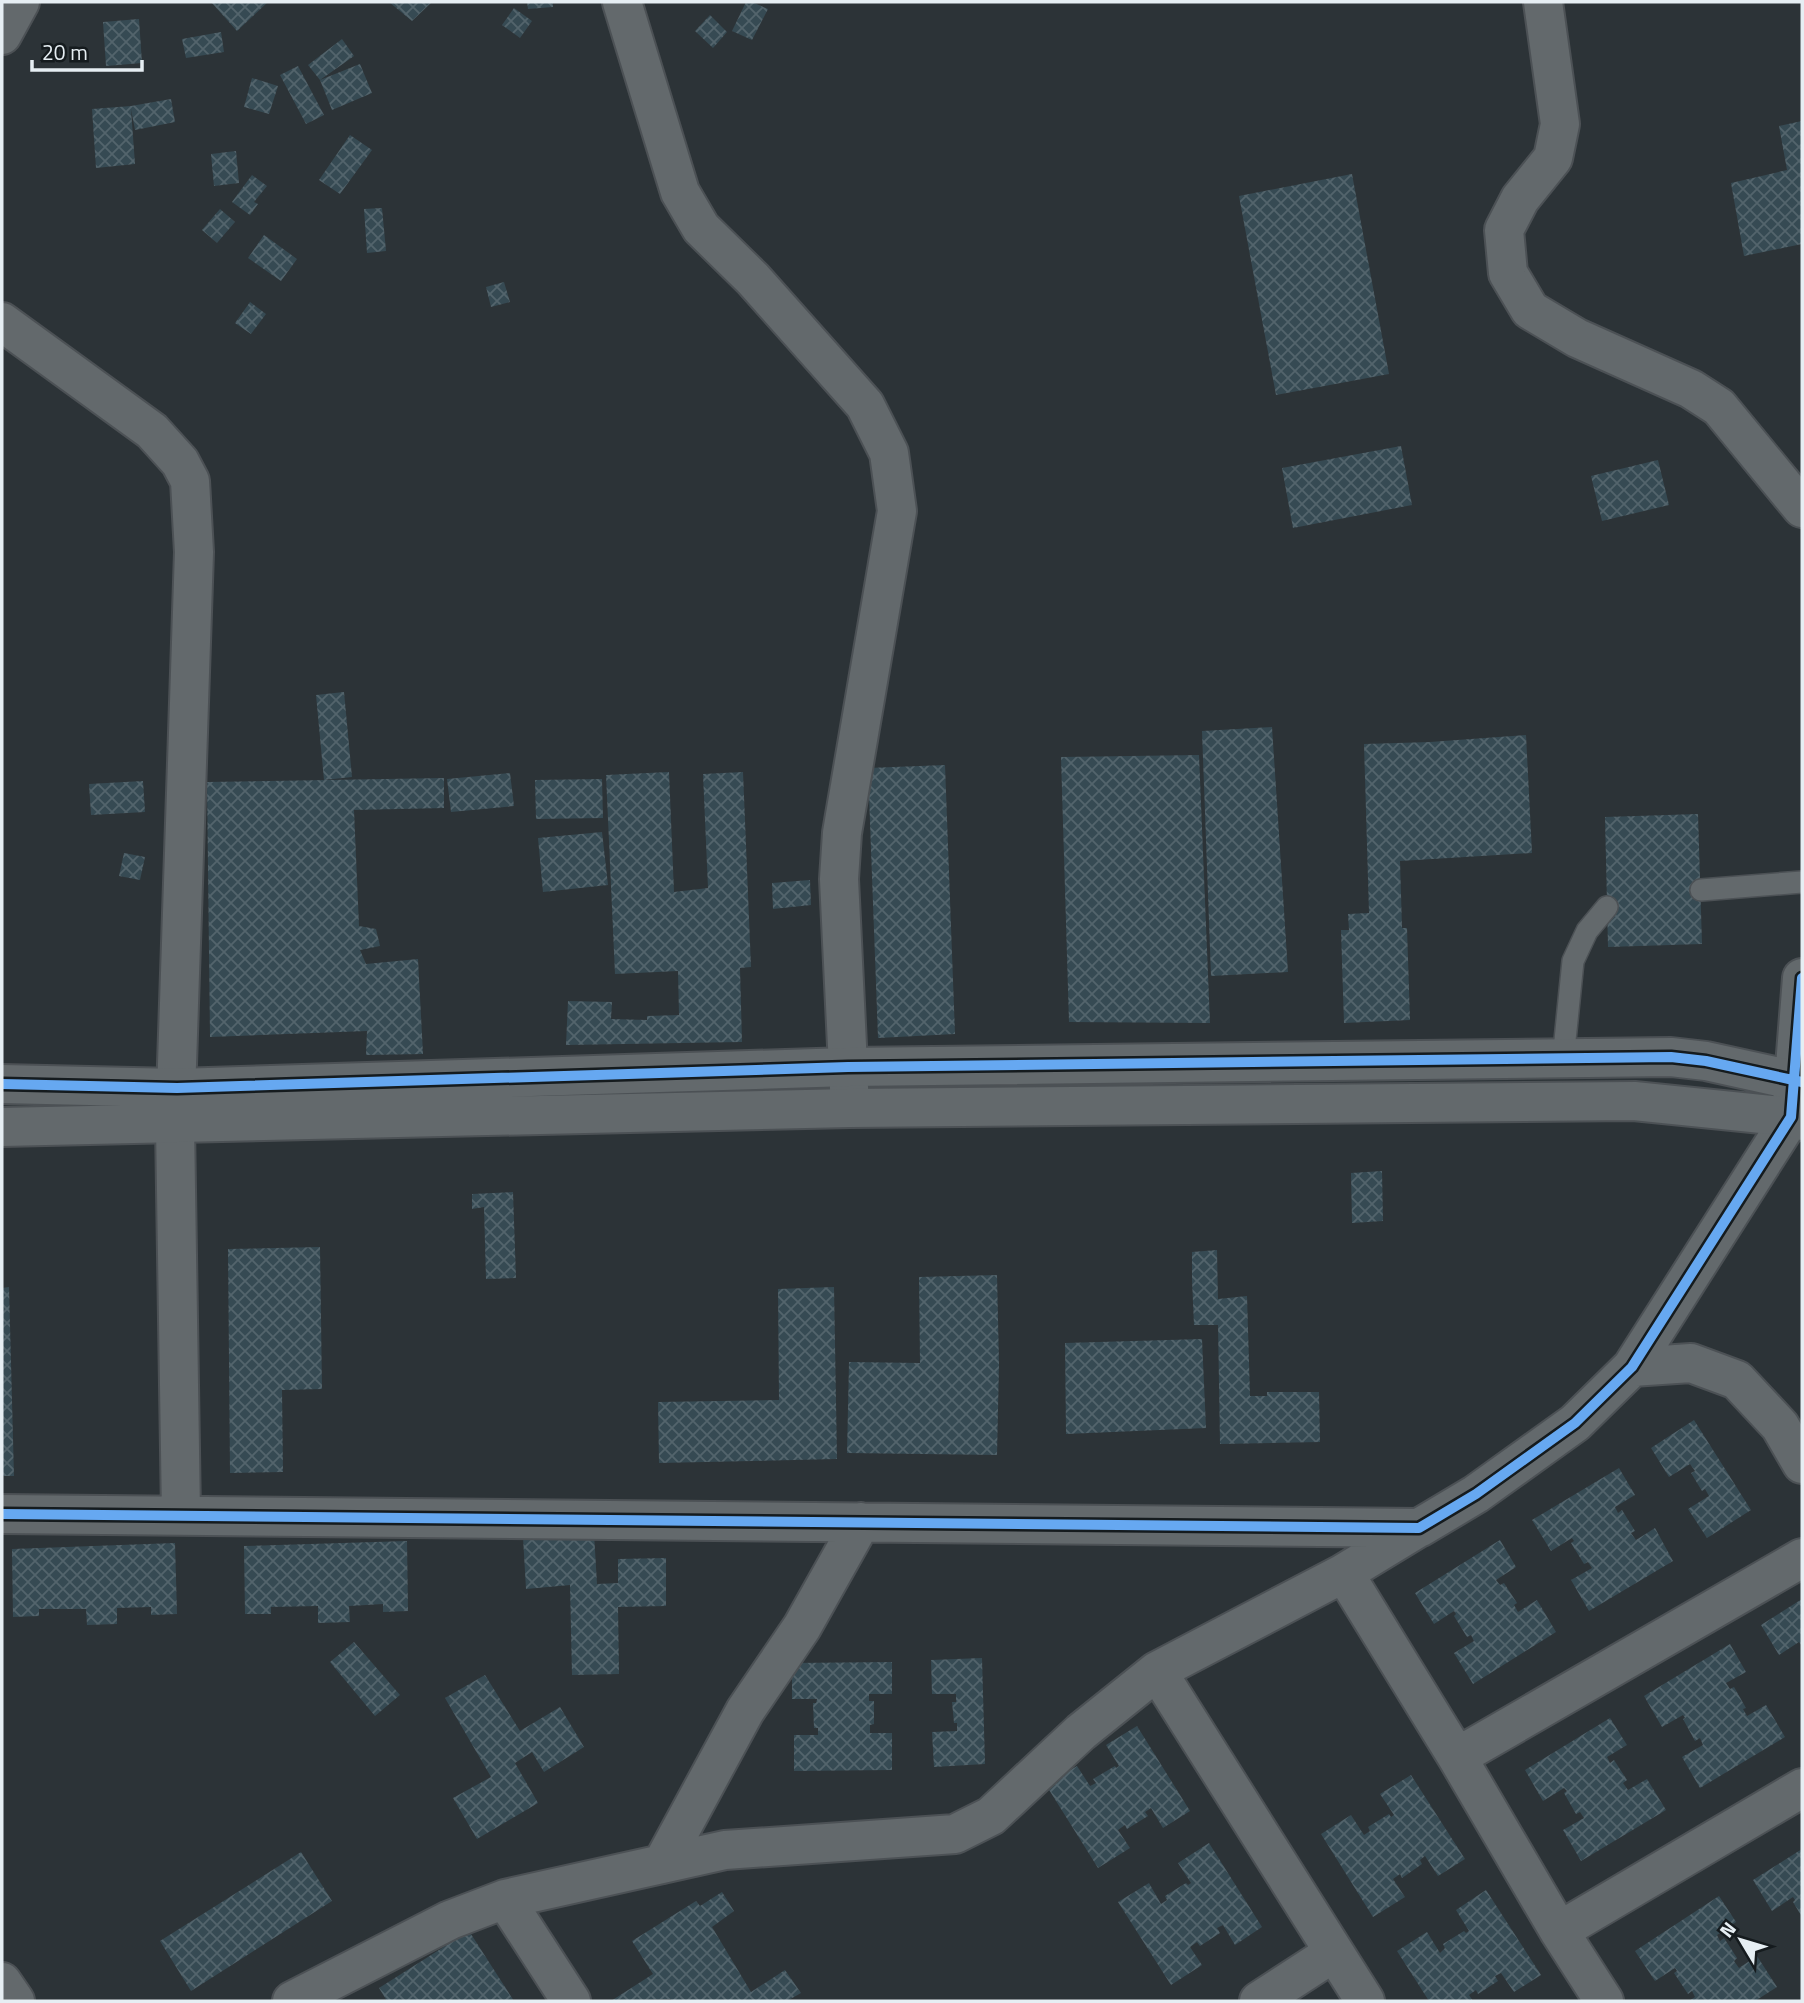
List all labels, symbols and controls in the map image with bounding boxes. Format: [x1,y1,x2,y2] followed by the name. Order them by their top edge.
[32,28,142,72] scale bar
[42,36,88,68] text: 20 m
[1706,1905,1776,1975] north arrow
[1712,1915,1743,1943] text: N

